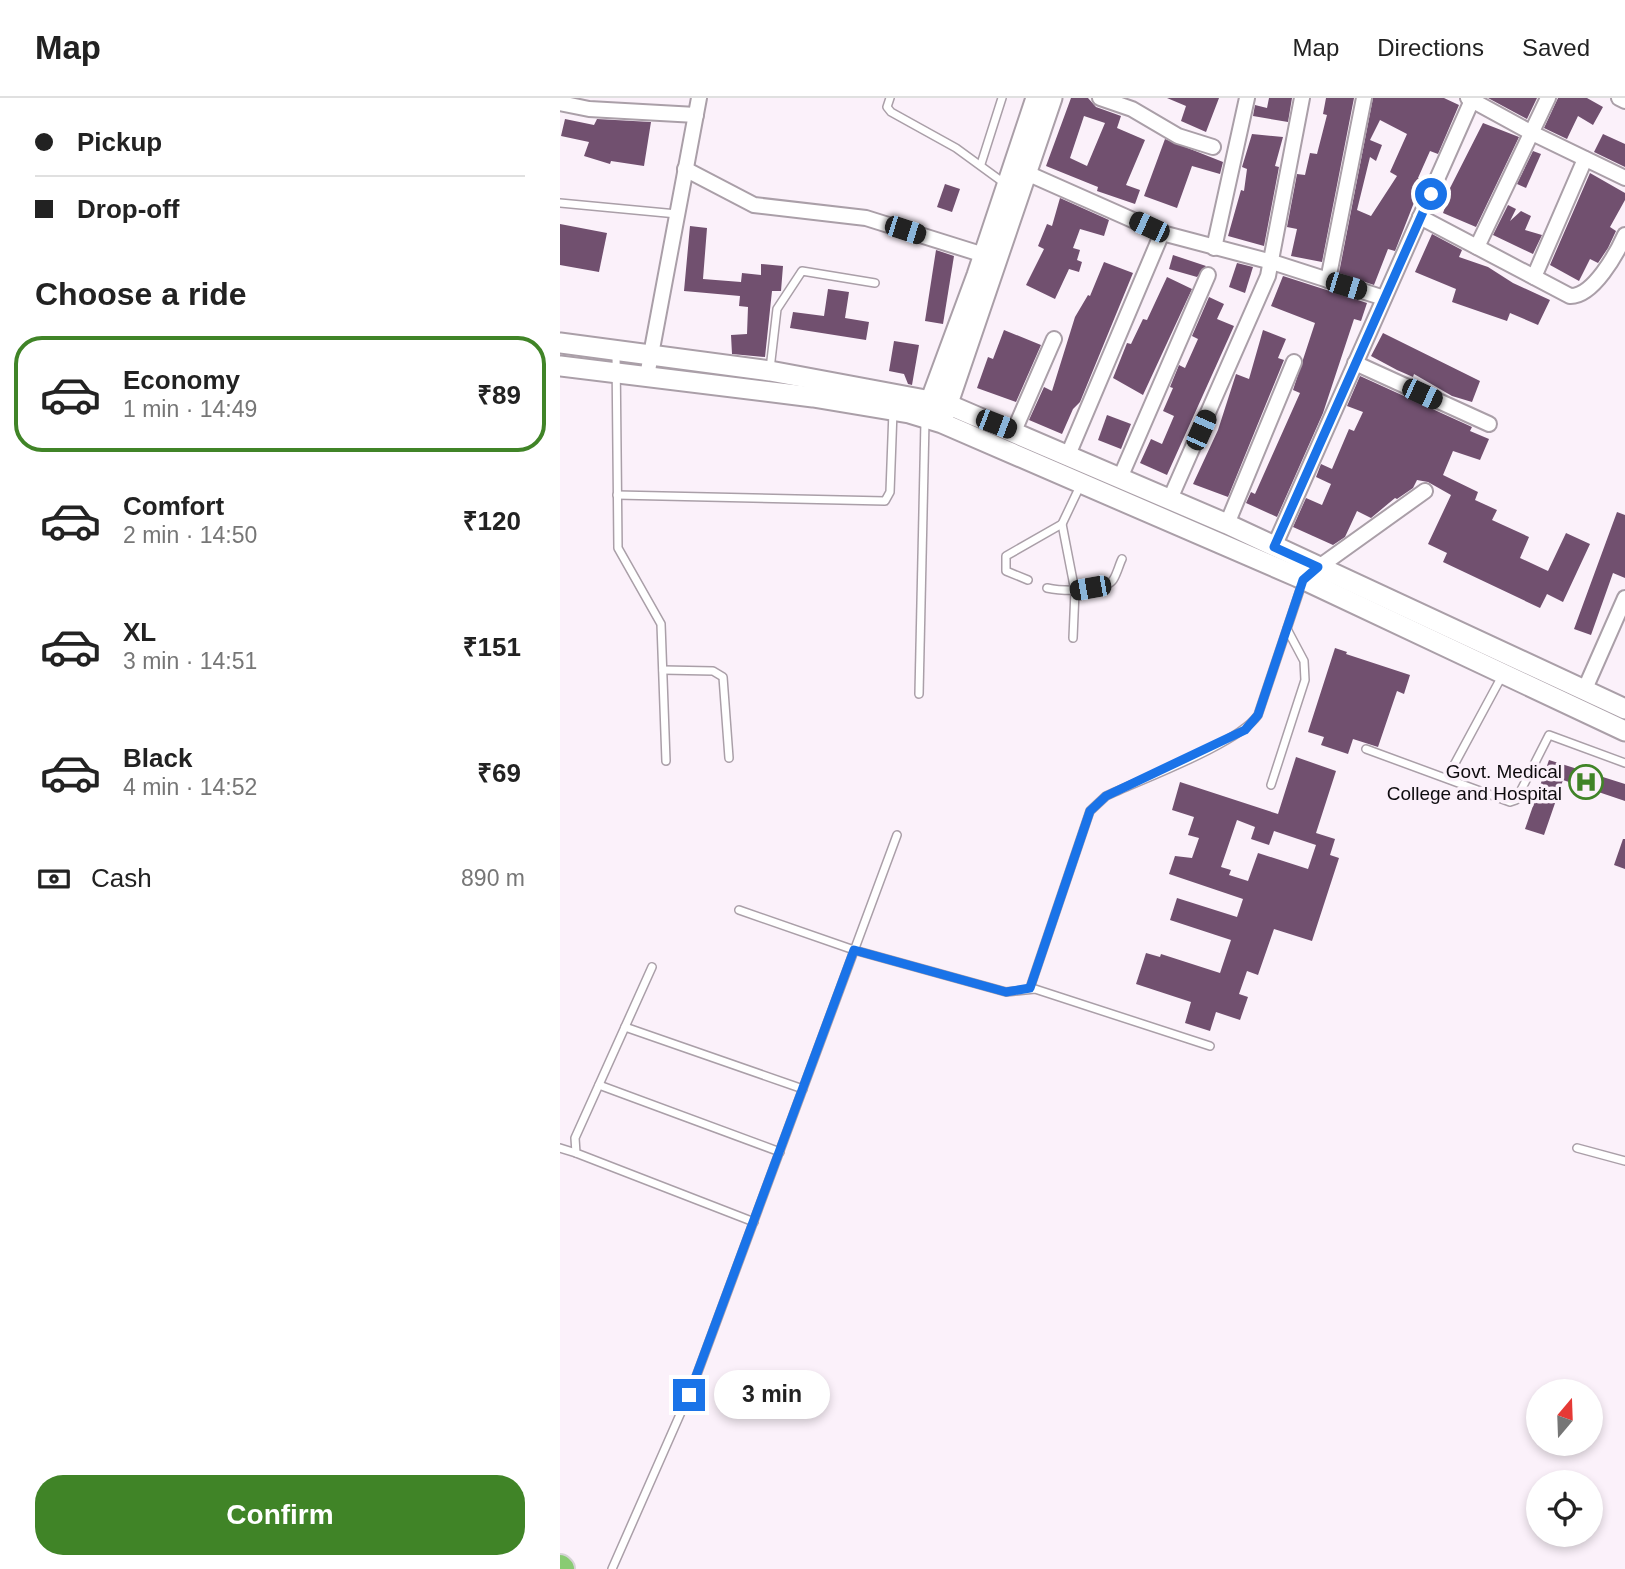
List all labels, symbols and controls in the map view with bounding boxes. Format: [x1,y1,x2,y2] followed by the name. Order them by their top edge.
[35,29,101,66] text: Map
[1293,34,1339,61] text: Map
[1377,34,1484,61] text: Directions
[1522,34,1590,61] text: Saved
[77,127,162,157] text: Pickup
[1415,178,1447,210] route start
[77,194,180,224] text: Drop-off
[1126,209,1173,245] car
[882,214,929,246] car
[1323,270,1370,302] car
[35,276,247,312] text: Choose a ride
[39,363,102,426] icon: car
[123,365,240,395] text: Economy
[1399,376,1446,412] car
[477,380,521,410] text: ₹89
[123,396,257,422] text: 1 min · 14:49
[973,407,1020,441] car
[1183,407,1220,453] car
[39,489,102,552] icon: car
[123,491,224,521] text: Comfort
[463,506,521,536] text: ₹120
[123,522,257,548] text: 2 min · 14:50
[1068,574,1113,602] car
[39,615,102,678] icon: car
[123,617,156,647] text: XL
[463,632,521,662] text: ₹151
[123,648,257,674] text: 3 min · 14:51
[39,741,102,804] icon: car
[123,743,192,773] text: Black
[477,758,521,788] text: ₹69
[1387,761,1562,804] place label: Govt. Medical College and Hospital
[1567,763,1605,801] hospital icon: Govt. Medical College and Hospital
[123,774,257,800] text: 4 min · 14:52
[35,860,73,898] icon: cash
[91,863,152,893] text: Cash
[461,865,525,891] text: 890 m
[714,1370,829,1420] callout: 3 min
[673,1379,705,1411] route end
[1526,1379,1603,1456] north arrow
[1526,1379,1603,1547] map controls
[742,1381,802,1407] text: 3 min
[1526,1470,1603,1547] button: locate
[35,1475,525,1555] button: Confirm

